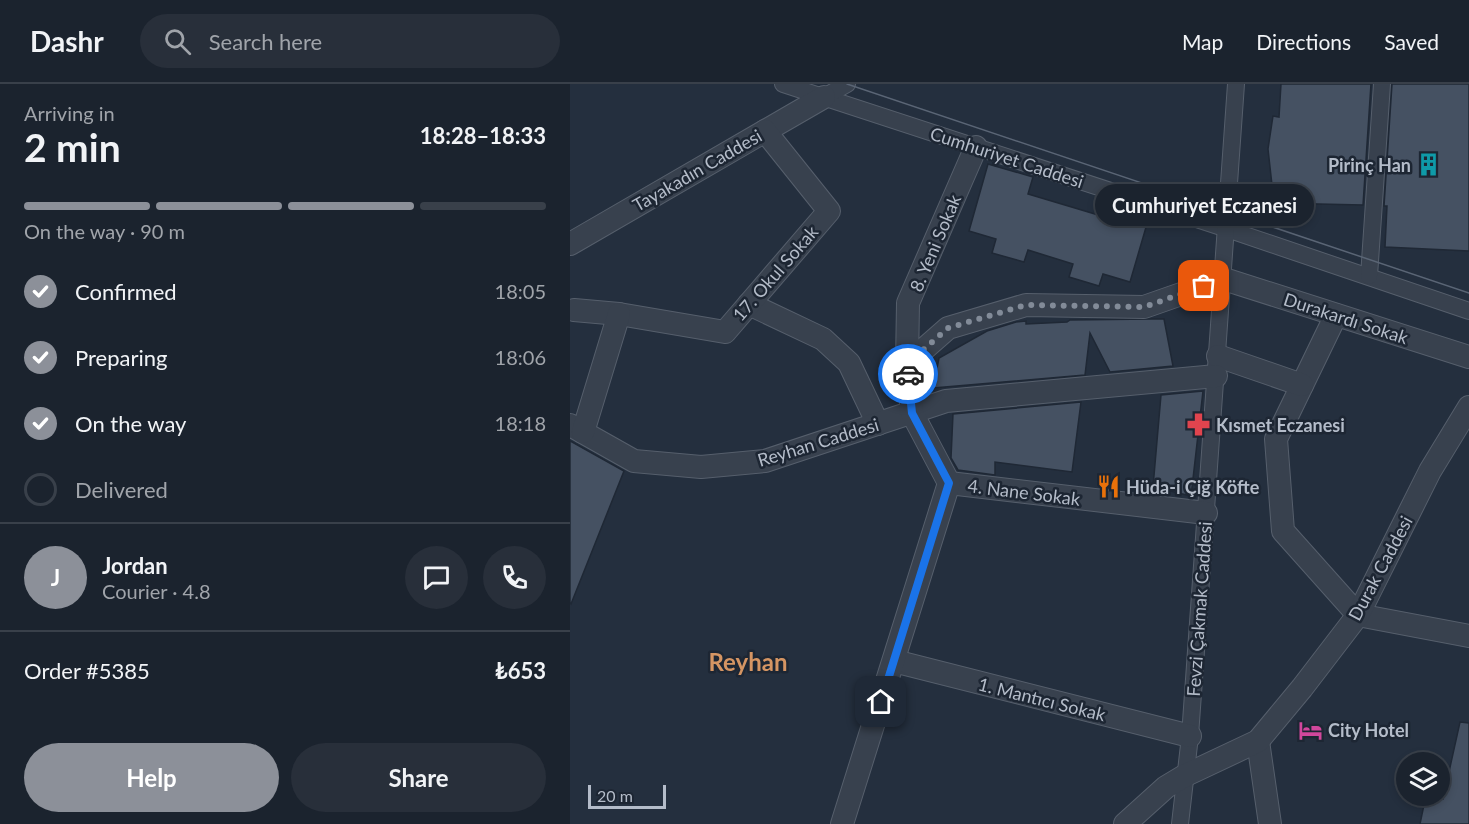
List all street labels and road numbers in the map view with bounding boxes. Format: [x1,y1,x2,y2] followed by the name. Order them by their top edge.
[928,122,1086,192] street label: Cumhuriyet Caddesi
[629,124,765,216] street label: Tayakadın Caddesi
[905,190,966,295] street label: 8. Yeni Sokak
[728,220,823,325] street label: 17. Okul Sokak
[1281,288,1412,349] street label: Durakardı Sokak
[755,413,881,471] street label: Reyhan Caddesi
[967,474,1082,510] street label: 4. Nane Sokak
[1343,512,1417,624] street label: Durak Caddesi
[1182,521,1216,697] street label: Fevzi Çakmak Caddesi
[976,673,1109,726] street label: 1. Mantıcı Sokak

